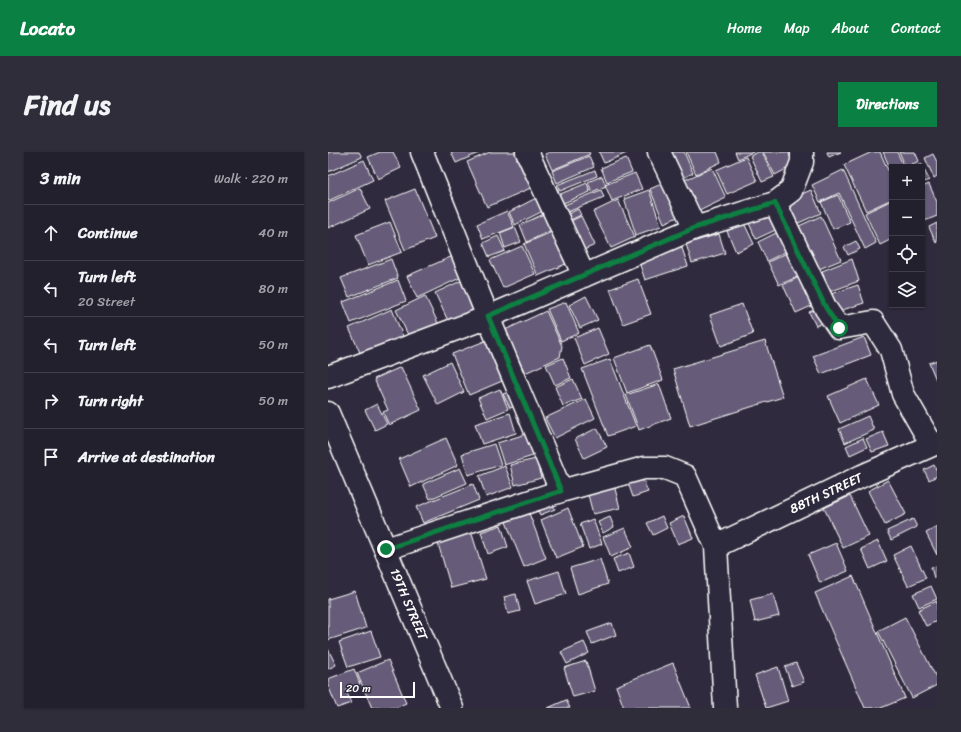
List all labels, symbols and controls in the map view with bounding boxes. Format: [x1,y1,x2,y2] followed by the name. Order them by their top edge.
[20,12,75,45] text: Locato
[727,16,762,41] text: Home
[784,16,810,41] text: Map
[832,16,869,41] text: About
[891,16,941,41] text: Contact
[24,80,111,129] text: Find us
[838,82,937,127] button: Directions
[40,163,81,193] text: 3 min
[889,164,925,308] map controls
[889,164,925,200] button: +
[214,167,288,190] text: Walk · 220 m
[889,200,925,236] button: −
[78,220,138,246] text: Continue
[258,221,288,244] text: 40 m
[40,222,62,244] icon: ahead
[889,236,925,272] button: locate
[78,264,136,290] text: Turn left
[889,272,925,308] button: layers
[259,277,288,300] text: 80 m
[40,278,62,300] icon: left
[78,290,135,313] text: 20 Street
[830,319,848,337] route start
[78,332,136,358] text: Turn left
[258,333,288,356] text: 50 m
[40,334,62,356] icon: left
[78,388,143,414] text: Turn right
[258,389,288,412] text: 50 m
[40,390,62,412] icon: right
[78,444,215,470] text: Arrive at destination
[40,446,62,468] icon: arrive
[786,465,868,520] street label: 88TH STREET
[377,540,395,558] route end
[384,564,435,645] street label: 19TH STREET
[346,679,371,698] text: 20 m
[340,680,415,699] scale bar

